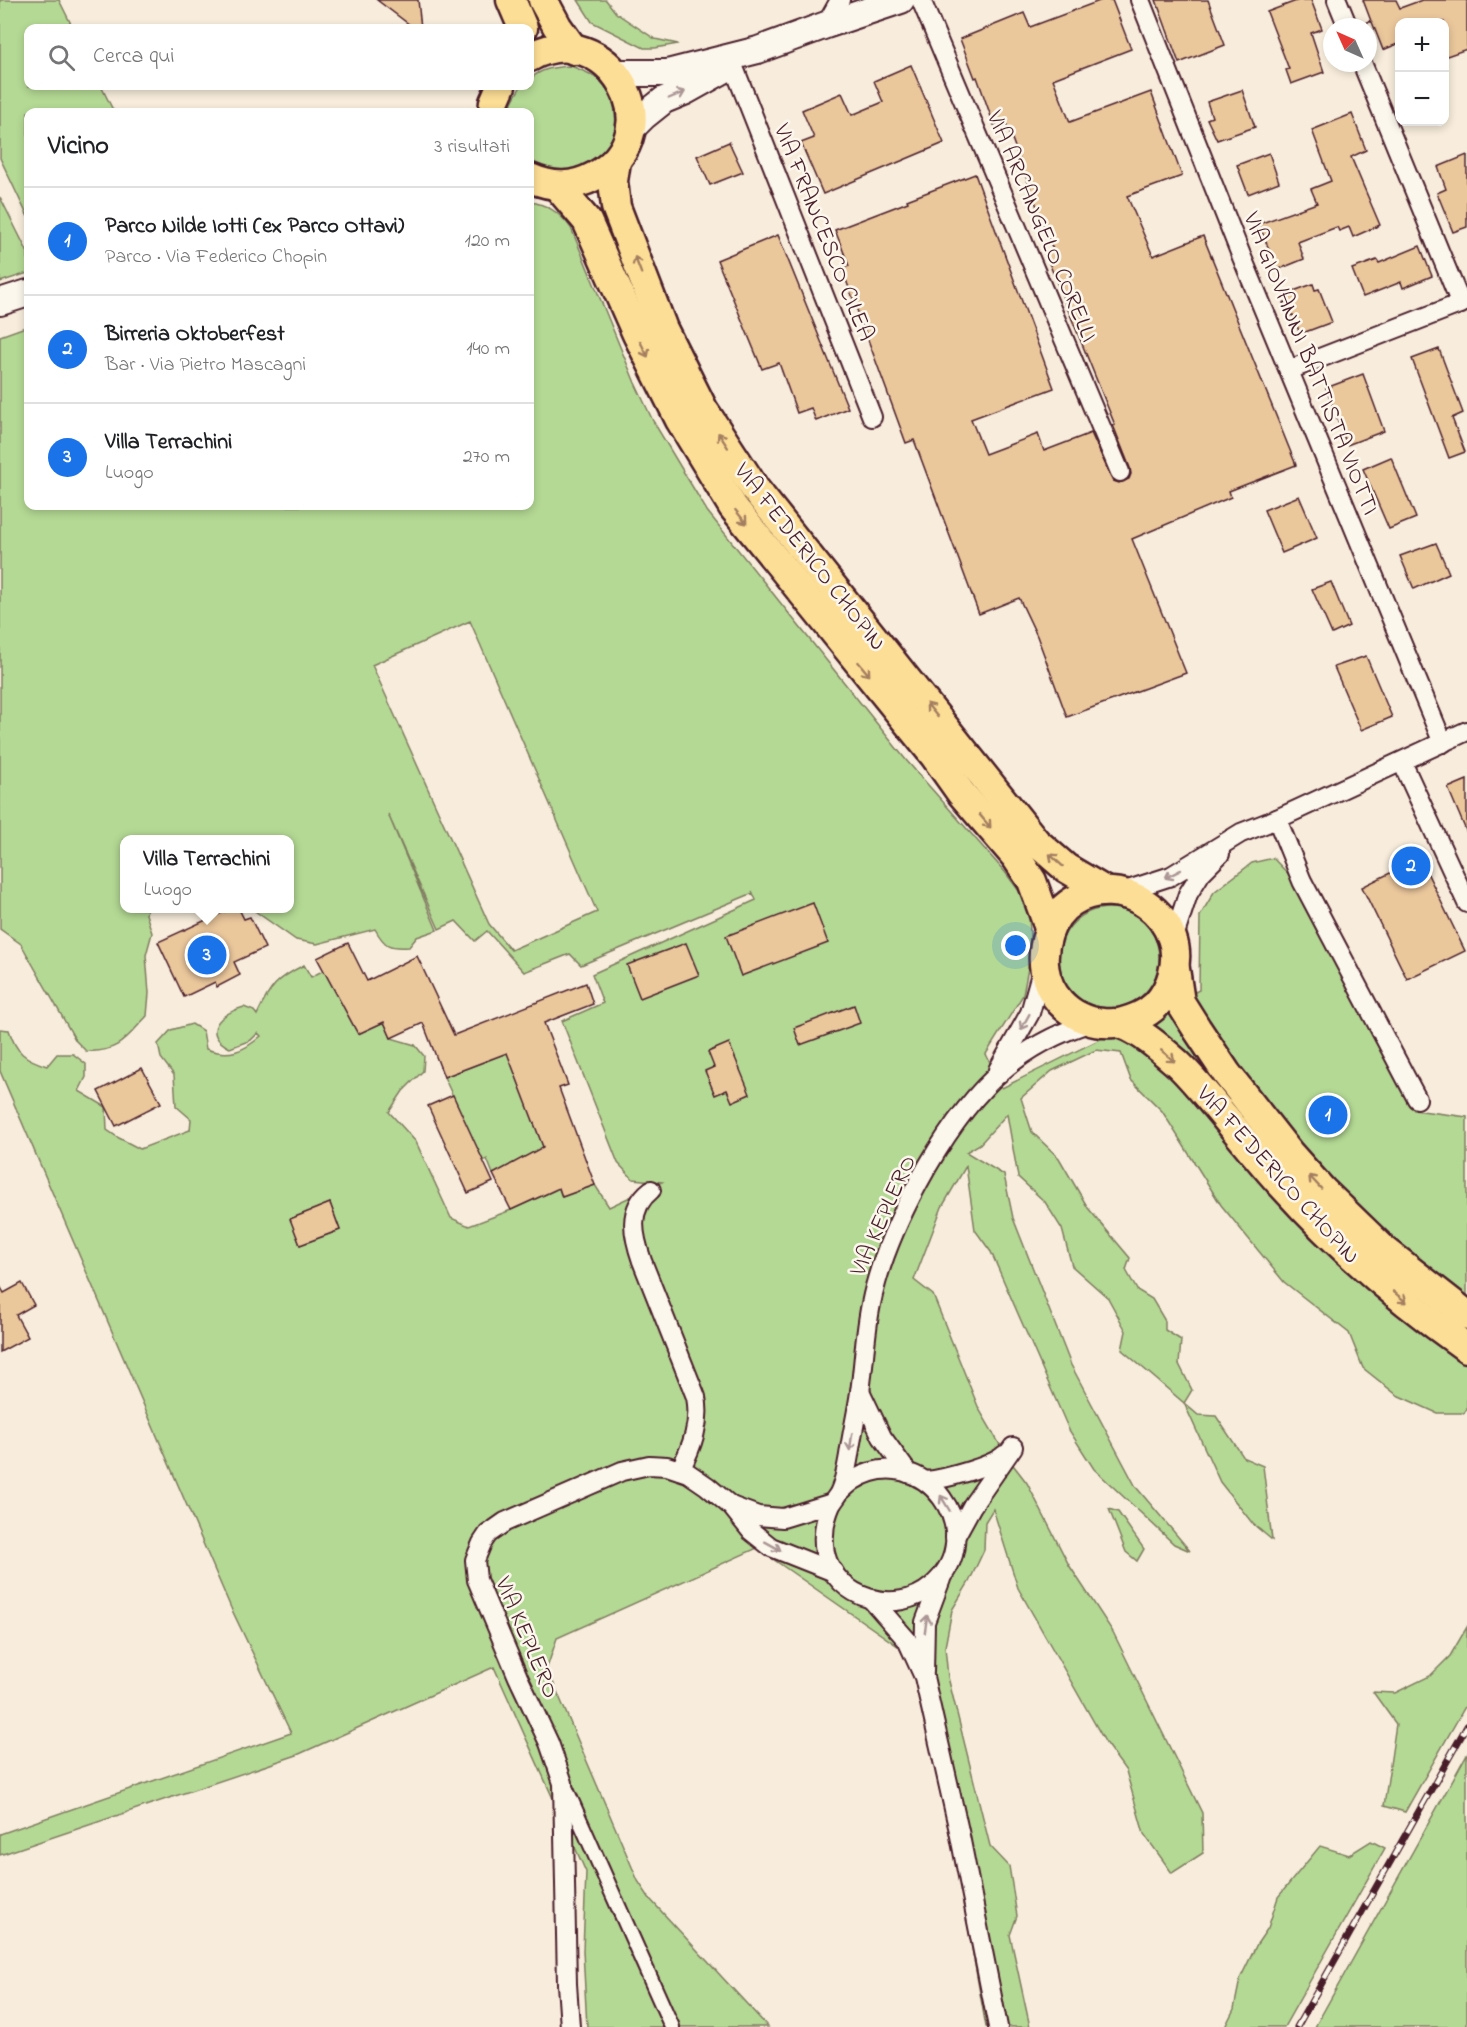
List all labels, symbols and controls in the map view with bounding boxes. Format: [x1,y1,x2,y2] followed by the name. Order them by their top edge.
[1323,18,1377,72] north arrow
[1395,18,1449,126] map controls
[1395,18,1449,72] button: +
[24,24,534,90] search box
[45,41,78,74] icon: search
[93,41,175,73] text: Cerca qui
[1395,72,1449,126] button: −
[668,88,686,100] one-way arrow
[976,105,1105,348] street label: VIA ARCANGELO CORELLI
[763,118,882,347] street label: VIA FRANCESCO CILEA
[48,128,109,166] text: Vicino
[434,133,510,162] text: 3 risultati
[1232,206,1387,521] street label: VIA GIOVANNI BATTISTA VIOTTI
[105,211,404,243] text: Parco Nilde Iotti (ex Parco Ottavi)
[64,227,71,256] text: 1
[465,227,510,256] text: 120 m
[105,243,327,272] text: Parco · Via Federico Chopin
[632,256,643,274] one-way arrow
[105,319,285,351] text: Birreria Oktoberfest
[63,335,72,364] text: 2
[466,335,510,364] text: 140 m
[639,339,650,357] one-way arrow
[105,351,306,380] text: Bar · Via Pietro Mascagni
[105,427,232,459] text: Villa Terrachini
[717,432,729,449] one-way arrow
[63,443,72,472] text: 3
[463,443,510,472] text: 270 m
[724,455,894,659] street label: VIA FEDERICO CHOPIN
[105,459,154,488] text: Luogo
[734,509,748,524] one-way arrow
[857,661,870,677] one-way arrow
[925,702,938,718] one-way arrow
[979,813,992,829] one-way arrow
[120,835,294,913] popup
[143,844,271,876] text: Villa Terrachini
[1392,844,1430,888] pin: 2
[1049,853,1064,867] one-way arrow
[1164,869,1182,880] one-way arrow
[143,876,192,905] text: Luogo
[1001,931,1030,960] your location
[188,932,226,978] pin: 3
[1019,1012,1030,1030] one-way arrow
[1160,1049,1176,1062] one-way arrow
[1186,1078,1367,1273] street label: VIA FEDERICO CHOPIN
[1308,1092,1348,1138] pin: 1
[842,1150,927,1283] street label: VIA KEPLERO
[1308,1175,1322,1190] one-way arrow
[1391,1290,1407,1303] one-way arrow
[845,1432,856,1451] one-way arrow
[939,1495,951,1512] one-way arrow
[764,1540,781,1552] one-way arrow
[484,1571,567,1704] street label: VIA KEPLERO
[921,1615,932,1634] one-way arrow

